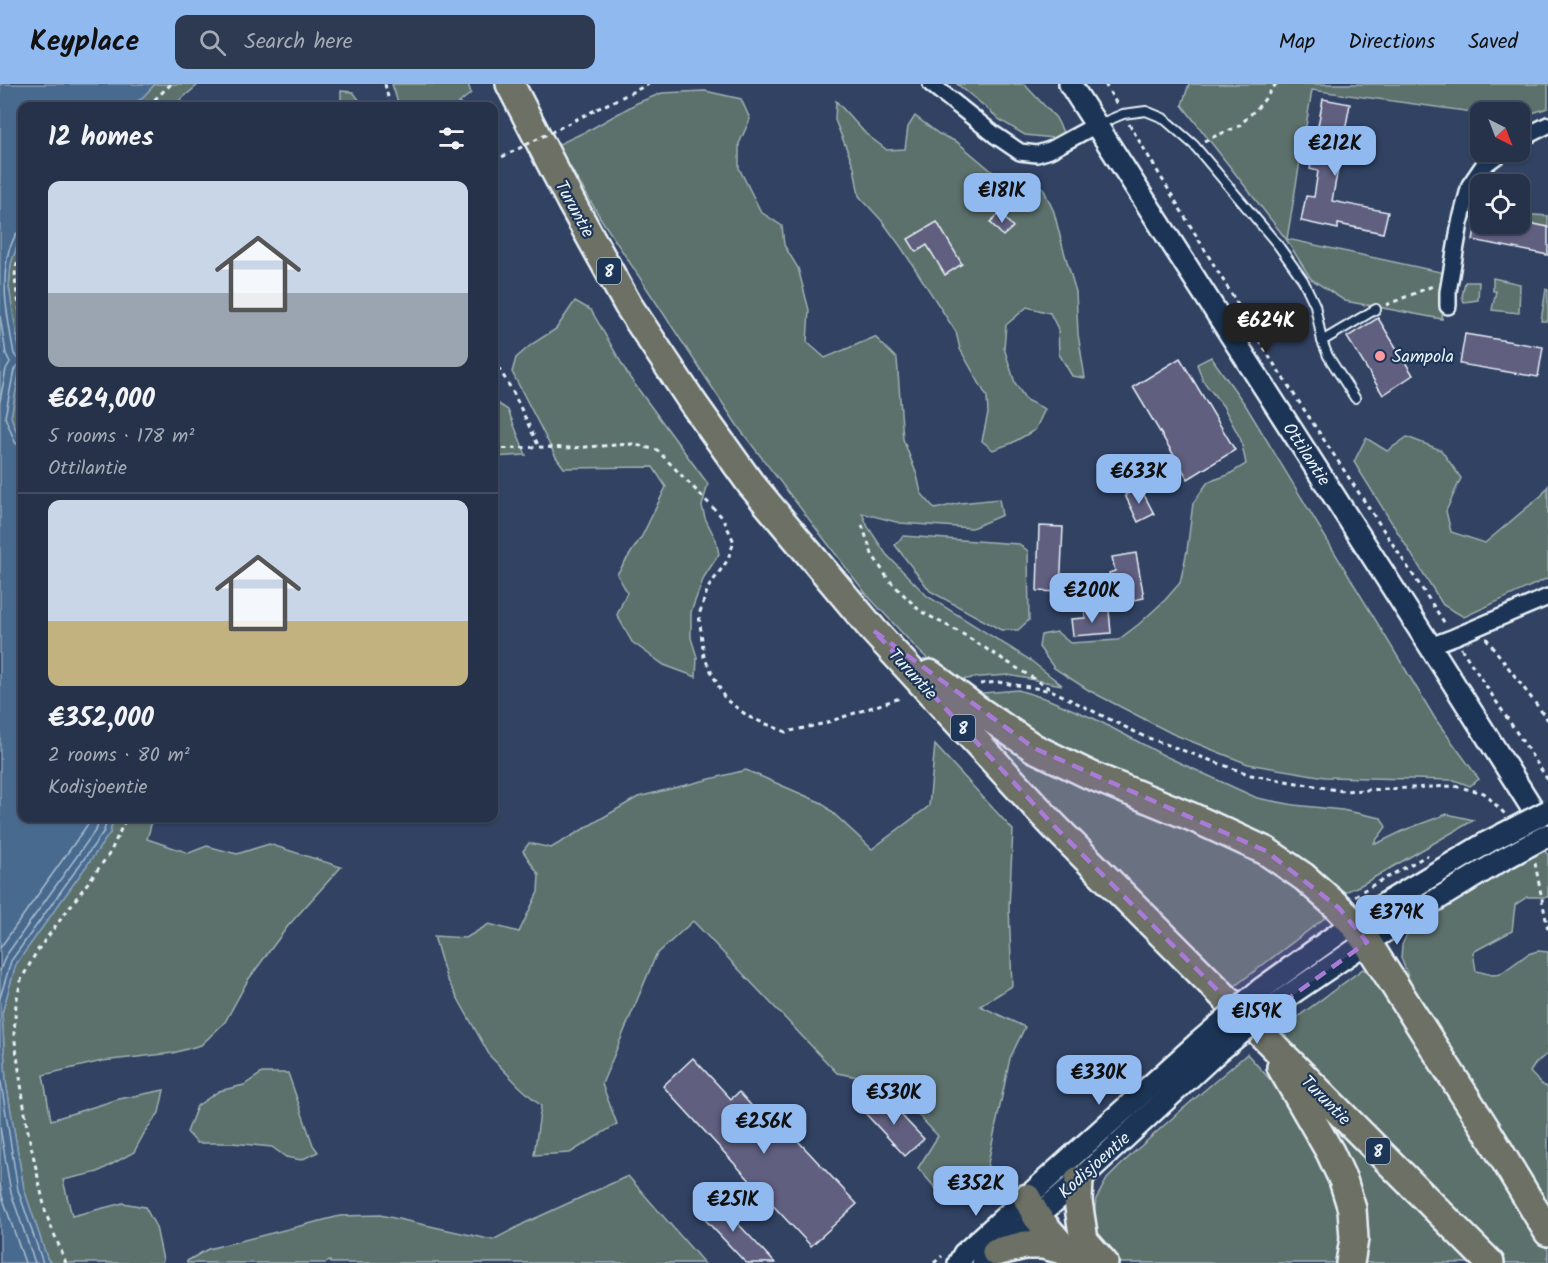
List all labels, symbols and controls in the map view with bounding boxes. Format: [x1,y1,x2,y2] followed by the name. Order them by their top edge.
[175,15,595,69] search box
[30,20,139,65] text: Keyplace
[244,25,353,60] text: Search here
[196,26,229,59] icon: search
[1279,26,1315,59] text: Map
[1348,26,1435,59] text: Directions
[1468,26,1518,59] text: Saved
[1470,102,1530,162] north arrow
[1470,102,1530,234] map controls
[48,117,154,159] text: 12 homes
[435,122,468,155] icon: filters
[1293,126,1377,177] pin: €212K
[1308,129,1362,161] text: €212K
[960,173,1044,224] pin: €181K
[1470,174,1530,234] button: locate
[546,176,601,244] street label: Turuntie
[978,176,1026,208] text: €181K
[204,220,312,328] icon: home
[597,258,621,284] road number: 8
[1224,303,1308,354] pin: €624K
[1237,306,1295,338] text: €624K
[1392,343,1454,372] place label: Sampola
[1373,349,1387,363] marker: Sampola
[48,379,155,421] text: €624,000
[1274,417,1337,493] street label: Ottilantie
[48,421,194,453] text: 5 rooms · 178 m²
[48,453,127,485] text: Ottilantie
[1097,454,1181,505] pin: €633K
[1110,457,1168,489] text: €633K
[204,539,312,647] icon: home
[1050,573,1134,624] pin: €200K
[1064,576,1120,608] text: €200K
[880,643,944,708] street label: Turuntie
[48,698,154,740] text: €352,000
[951,715,975,741] road number: 8
[48,740,190,772] text: 2 rooms · 80 m²
[48,772,147,804] text: Kodisjoentie
[1355,895,1439,946] pin: €379K
[1369,898,1425,930] text: €379K
[1215,994,1299,1045] pin: €159K
[1232,997,1283,1029] text: €159K
[1057,1055,1141,1106] pin: €330K
[1071,1058,1127,1090] text: €330K
[1293,1069,1357,1133] street label: Turuntie
[852,1075,936,1126] pin: €530K
[866,1078,922,1110] text: €530K
[722,1104,806,1155] pin: €256K
[735,1107,793,1139] text: €256K
[1052,1125,1138,1207] street label: Kodisjoentie
[1366,1138,1390,1164] road number: 8
[934,1166,1018,1217] pin: €352K
[947,1169,1005,1201] text: €352K
[691,1182,775,1233] pin: €251K
[707,1185,759,1217] text: €251K

